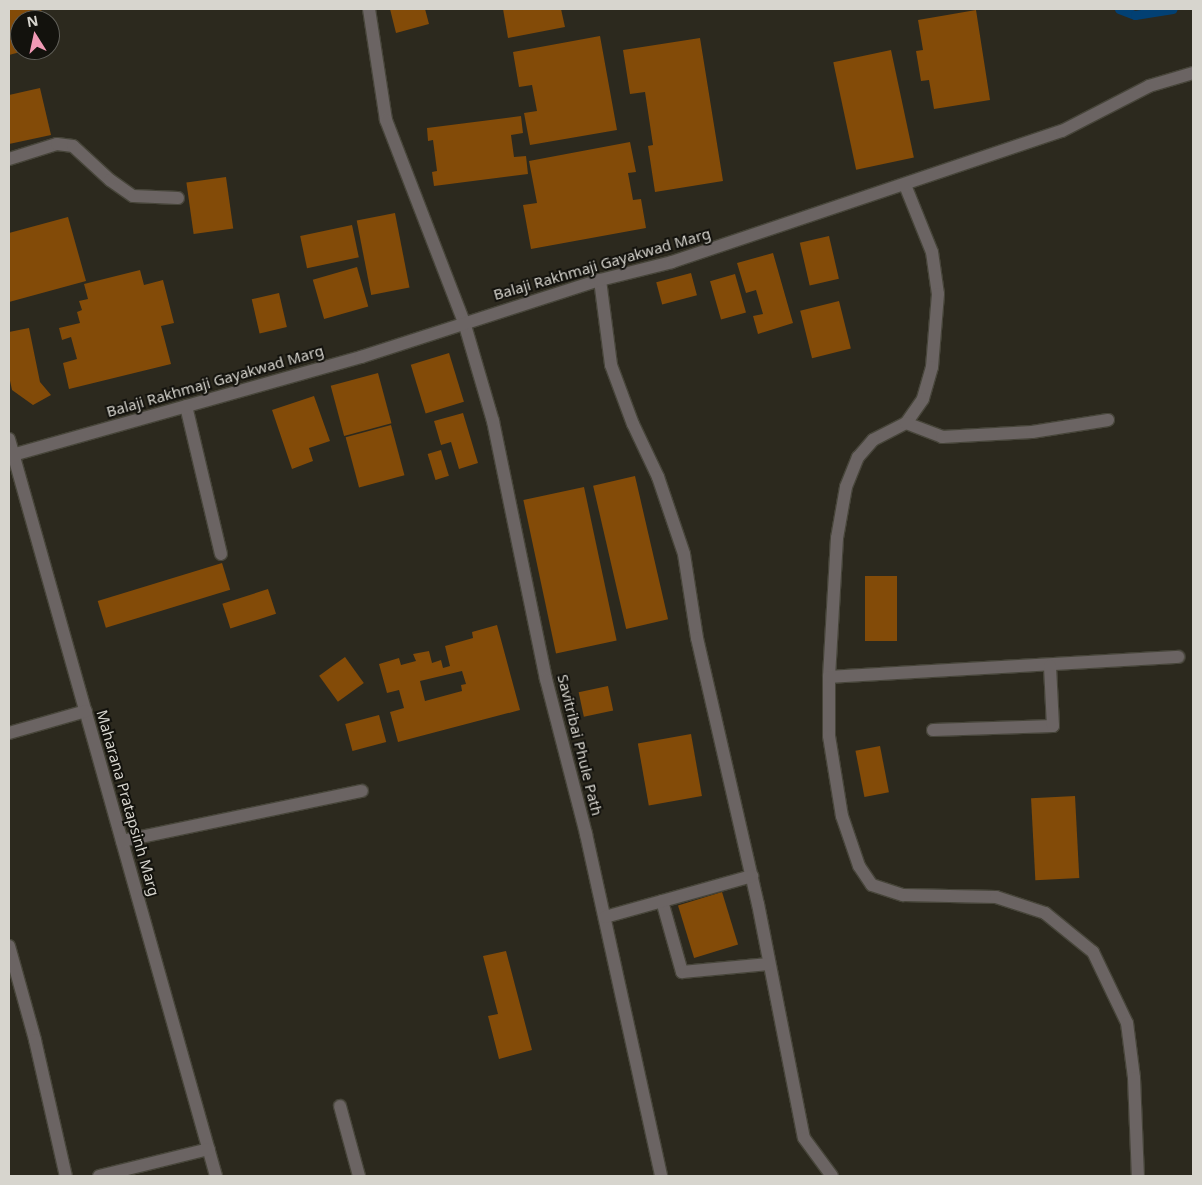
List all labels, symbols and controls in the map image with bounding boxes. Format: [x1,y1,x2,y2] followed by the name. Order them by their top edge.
[10,10,60,60] north arrow
[25,10,40,31] text: N
[491,224,713,304] street label: Balaji Rakhmaji Gayakwad Marg
[104,341,326,421] street label: Balaji Rakhmaji Gayakwad Marg
[554,672,606,818] street label: Savitribai Phule Path
[93,708,163,898] street label: Maharana Pratapsinh Marg

